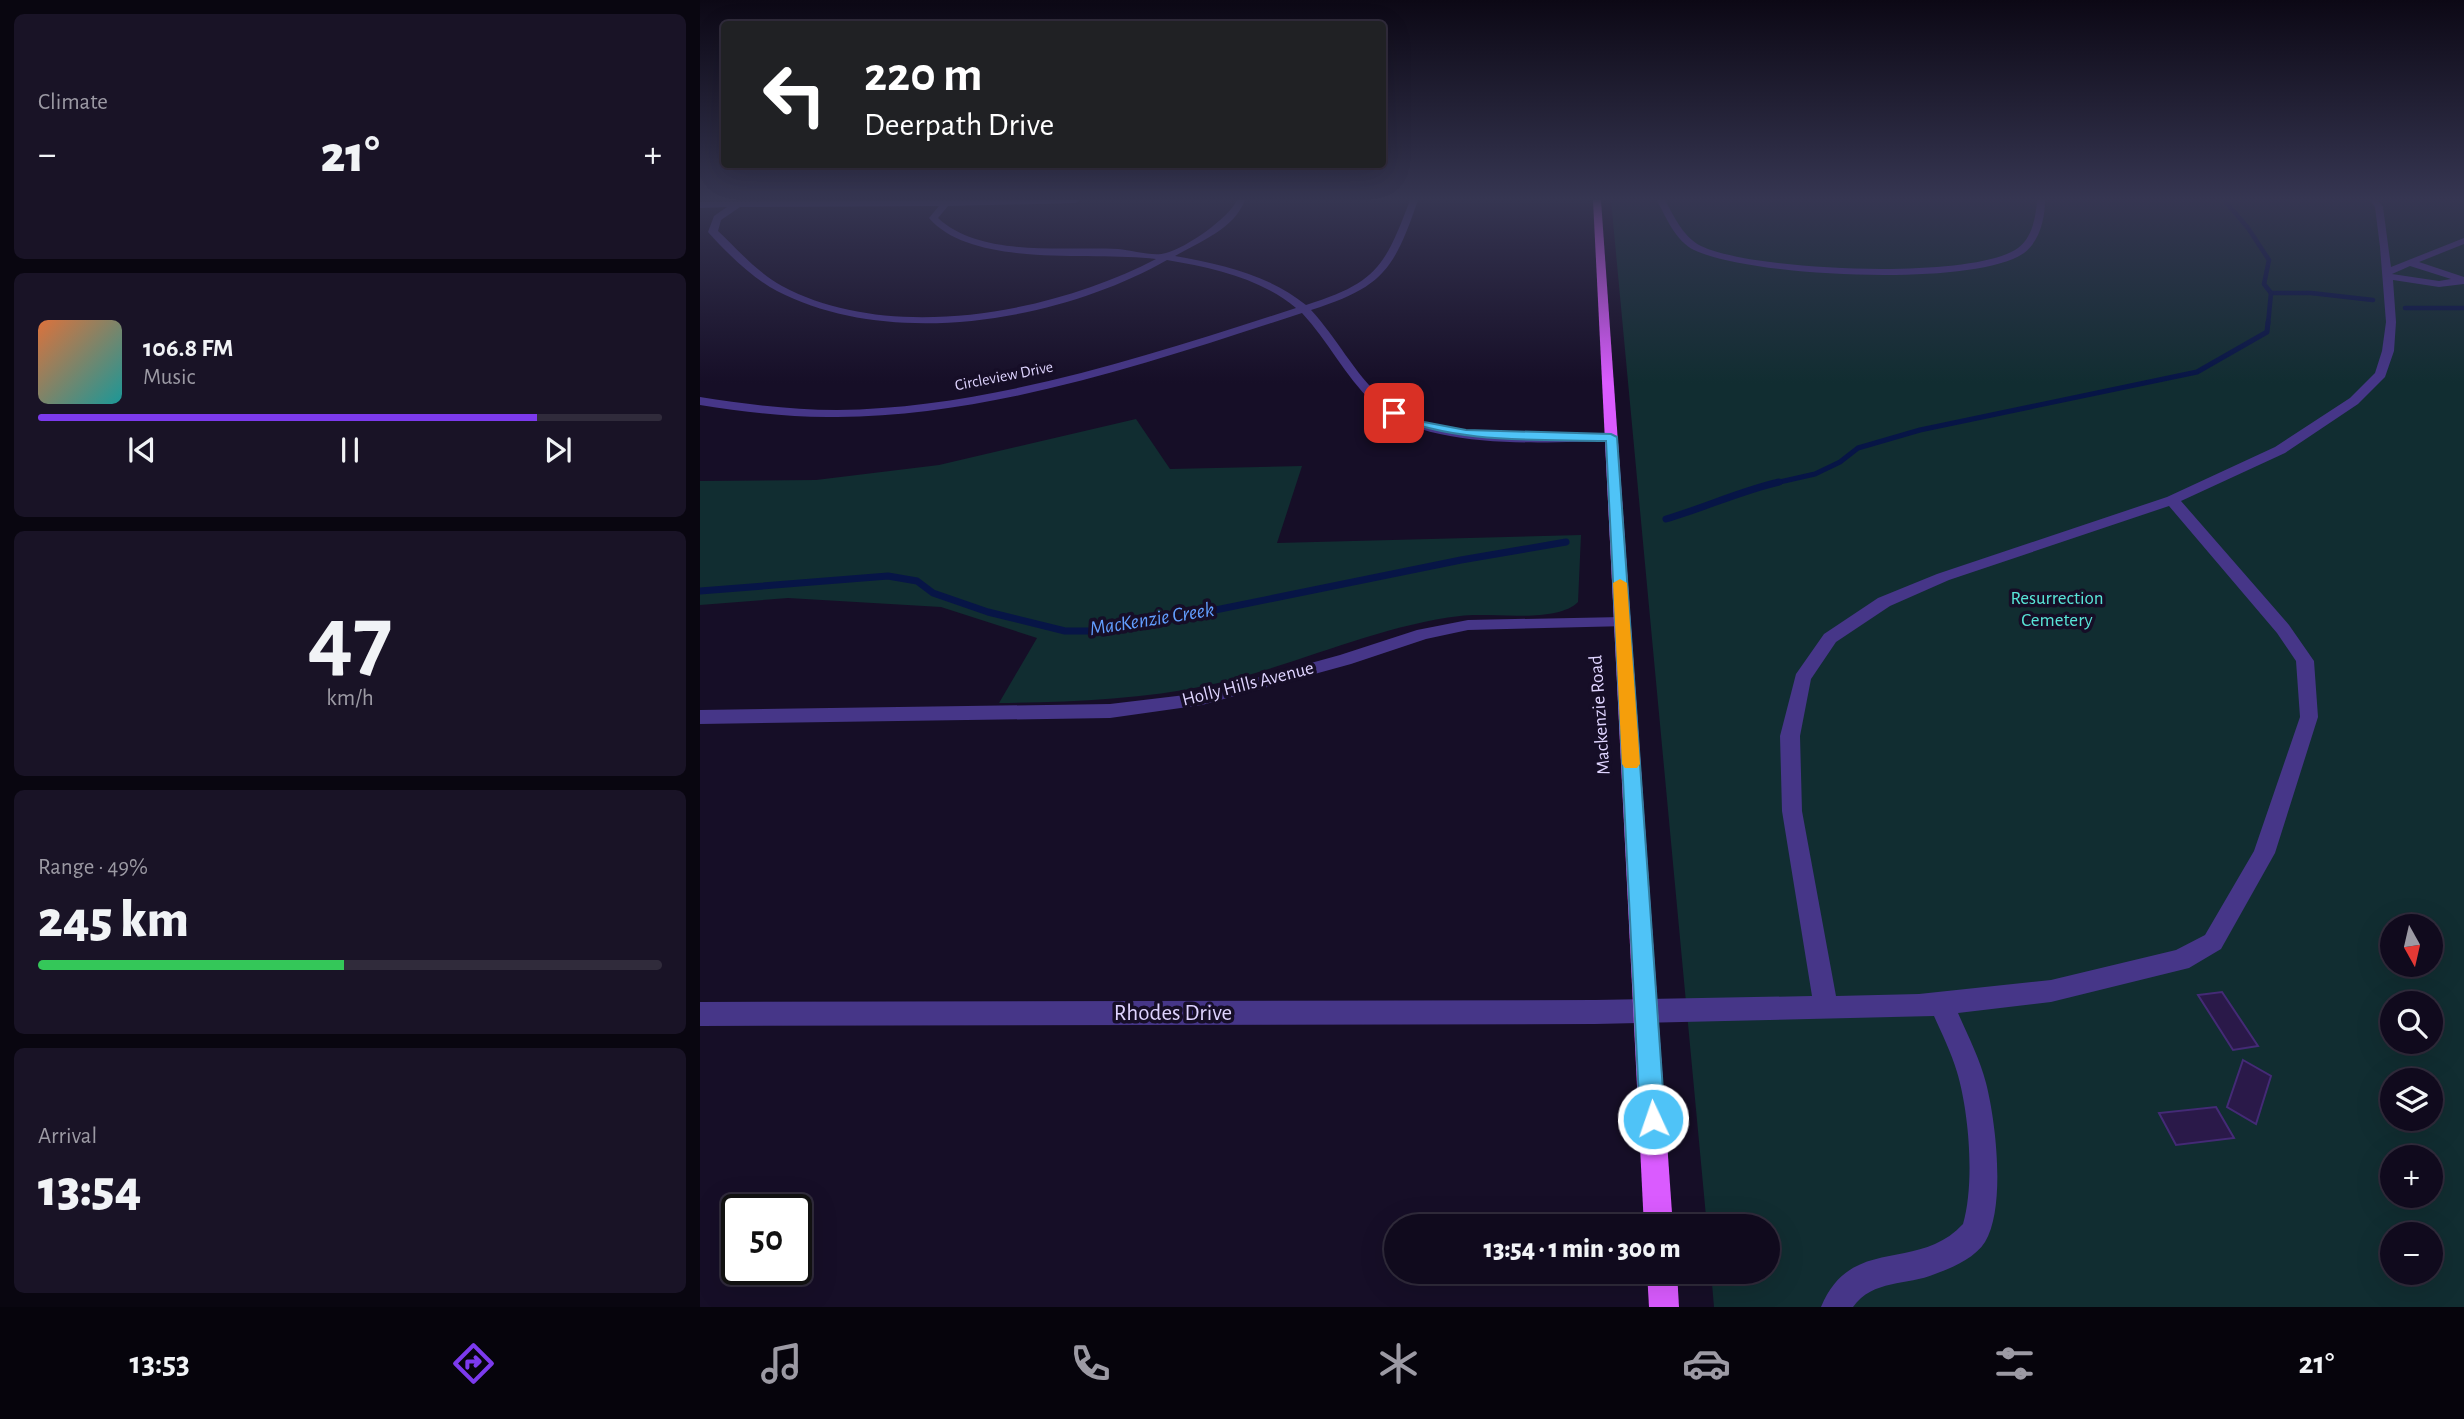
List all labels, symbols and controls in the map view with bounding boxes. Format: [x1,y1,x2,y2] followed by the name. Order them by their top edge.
[749,49,840,140] icon: left
[864,51,983,100] text: 220 m
[38,91,108,114] text: Climate
[864,109,1054,141] text: Deerpath Drive
[320,129,380,181] text: 21°
[38,136,56,174] text: −
[644,136,662,174] text: +
[143,335,233,361] text: 106.8 FM
[954,359,1054,393] street label: Circleview Drive
[143,366,195,389] text: Music
[1364,383,1424,443] pin
[1375,394,1413,432] icon: arrive
[123,431,161,469] icon: previous
[331,431,369,469] icon: pause
[539,431,577,469] icon: next
[2010,589,2104,630] park label: Resurrection Cemetery
[307,594,393,685] text: 47
[1088,599,1216,639] water label: MacKenzie Creek
[1586,654,1614,775] street label: Mackenzie Road
[1180,658,1316,710] street label: Holly Hills Avenue
[326,687,374,710] text: km/h
[38,856,148,879] text: Range · 49%
[38,894,189,946] text: 245 km
[2380,914,2443,976] north arrow
[2380,914,2443,1285] map controls
[2380,991,2443,1054] button: search
[1114,1002,1232,1025] street label: Rhodes Drive
[2380,1068,2443,1131] button: layers
[1616,1082,1690,1156] position arrow
[38,1125,97,1148] text: Arrival
[2380,1145,2443,1208] button: +
[38,1163,141,1215] text: 13:54
[721,1194,812,1285] speed limit sign: 50
[2380,1222,2443,1285] button: −
[1483,1236,1681,1262] text: 13:54 · 1 min · 300 m
[449,1339,498,1388] icon: directions
[757,1339,806,1388] icon: music
[1066,1339,1115,1388] icon: phone
[1374,1339,1423,1388] icon: climate
[1682,1339,1731,1388] icon: car
[1990,1339,2039,1388] icon: filters
[130,1347,190,1379] text: 13:53
[2298,1347,2334,1379] text: 21°

